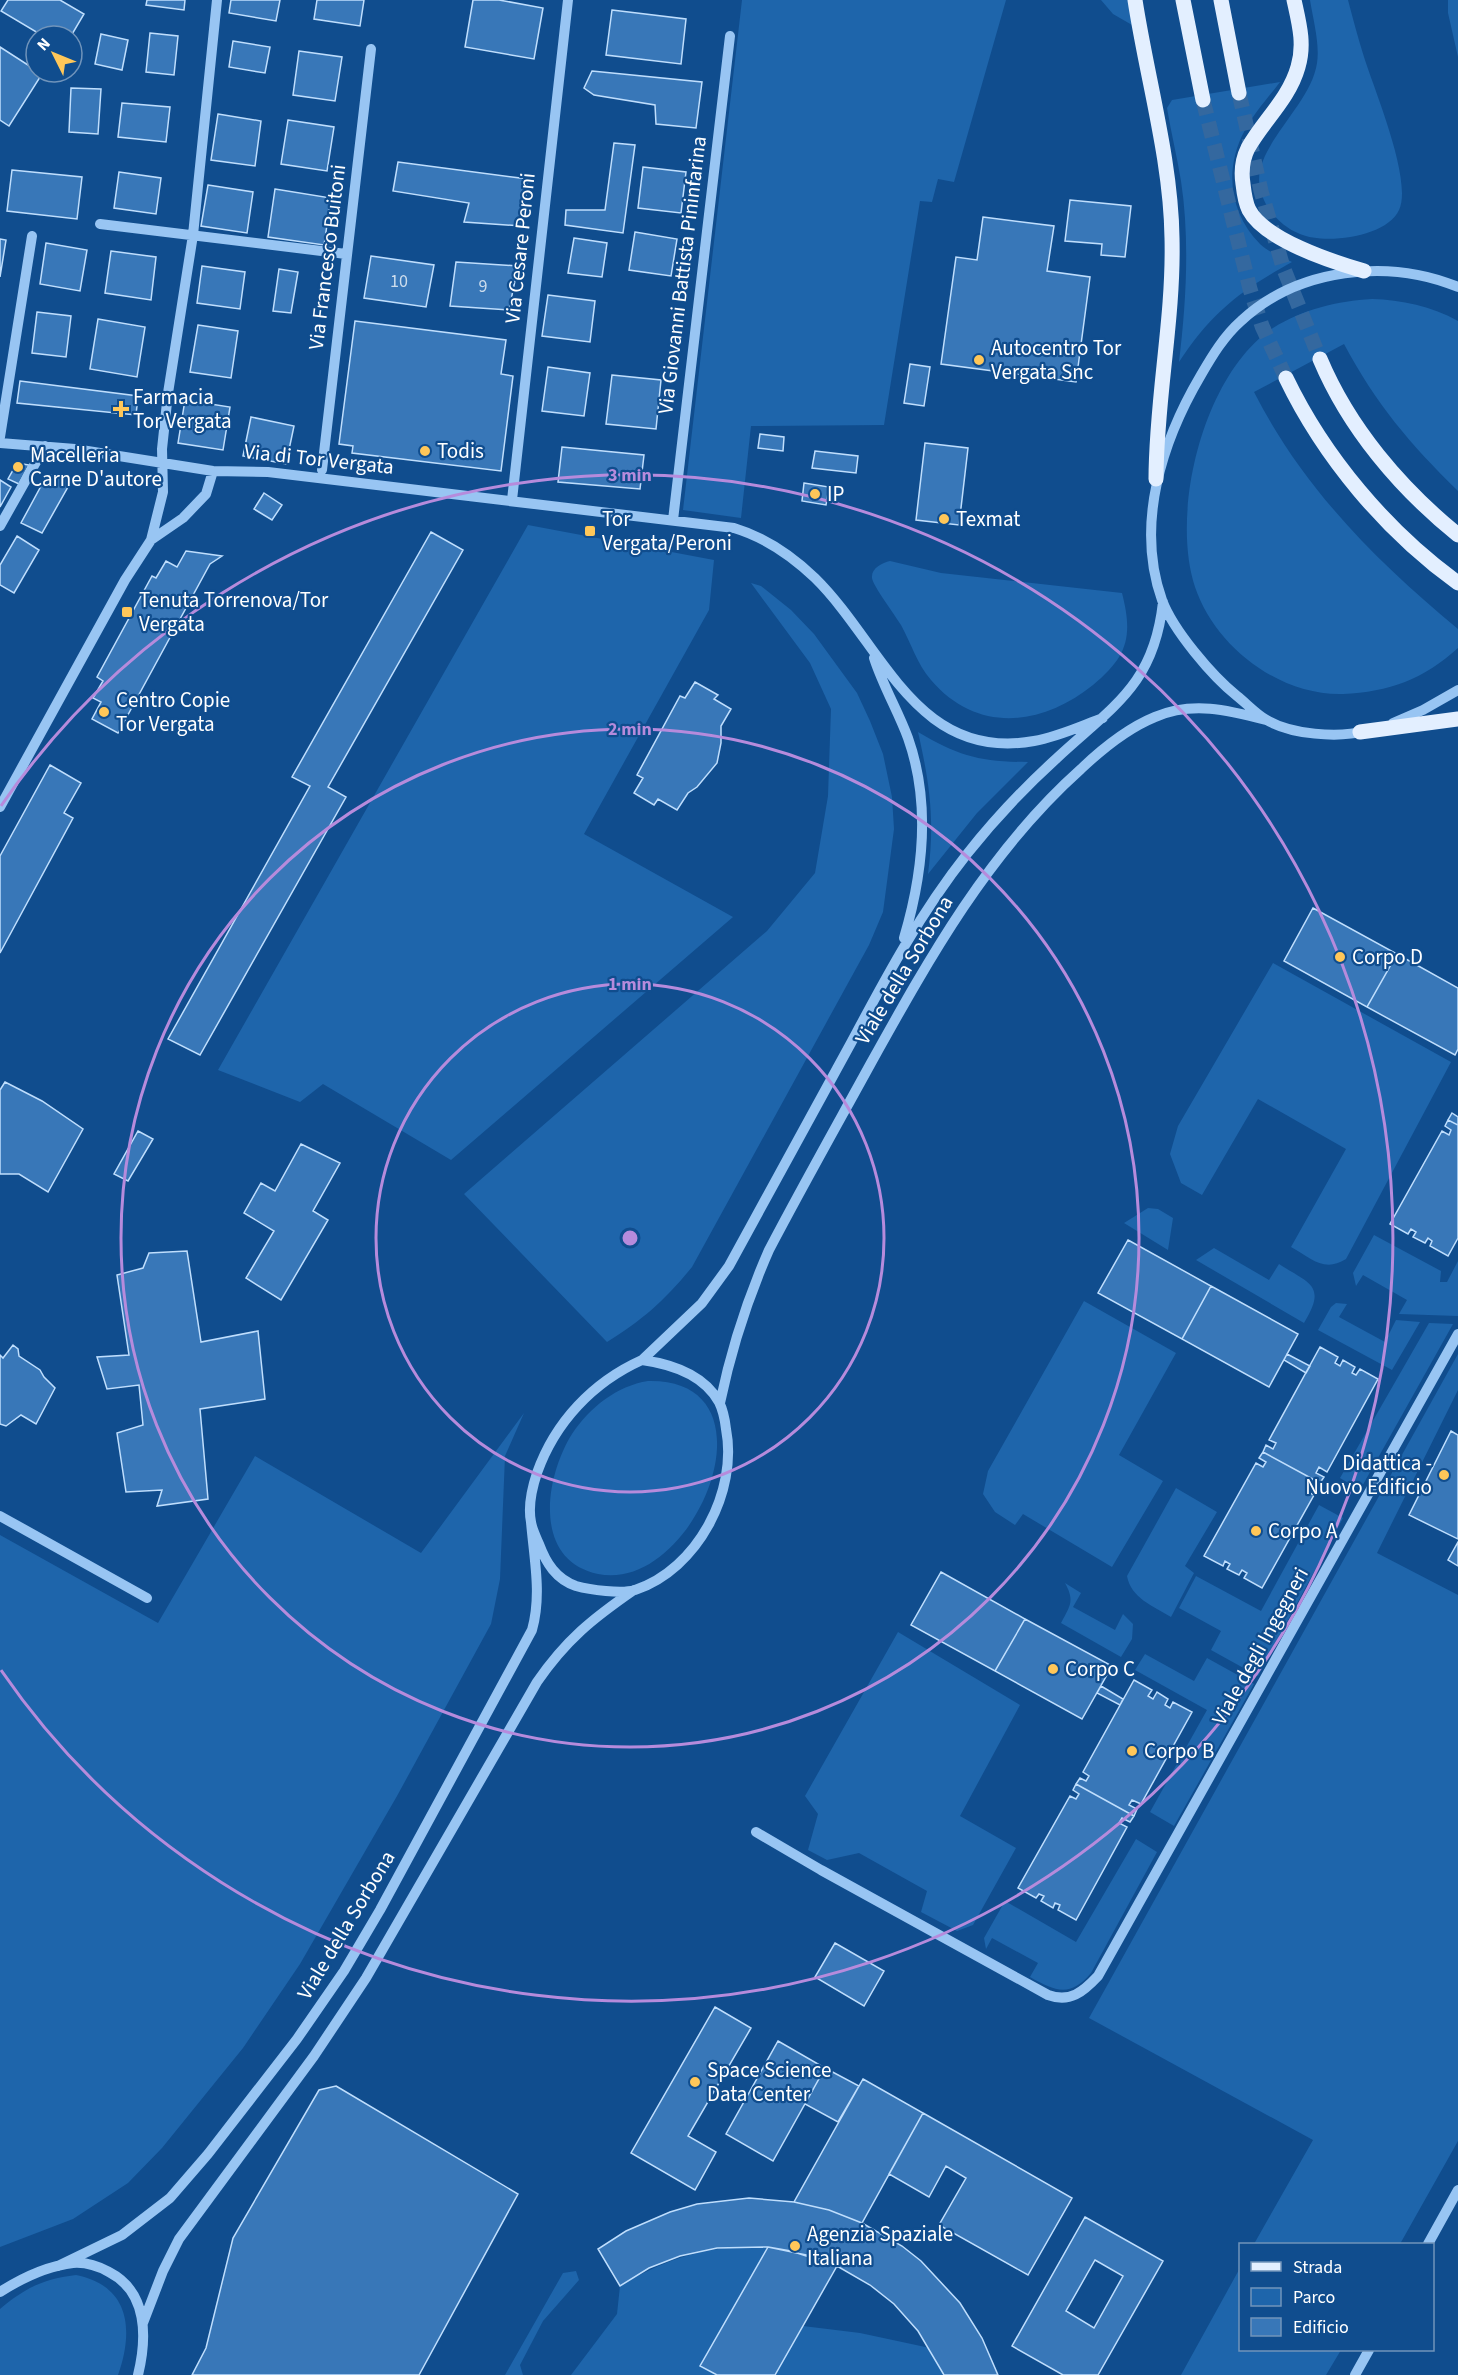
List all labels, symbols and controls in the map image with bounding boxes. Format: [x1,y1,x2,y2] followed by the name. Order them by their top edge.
[24,24,84,84] north arrow
[32,33,55,56] text: N
[650,134,714,416] street label: Via Giovanni Battista Pininfarina
[301,163,353,351] street label: Via Francesco Buitoni
[497,171,543,325] street label: Via Cesare Peroni
[390,269,408,294] house number: 10
[479,274,488,299] house number: 9
[991,333,1122,387] place label: Autocentro Tor Vergata Snc
[972,353,986,367] marker: Autocentro Tor Vergata Snc
[133,382,232,436] place label: Farmacia Tor Vergata
[114,402,128,416] marker: Farmacia Tor Vergata
[243,436,395,482] street label: Via di Tor Vergata
[437,436,484,466] place label: Todis
[30,440,162,494] place label: Macelleria Carne D'autore
[418,444,432,458] marker: Todis
[11,460,25,474] marker: Macelleria Carne D'autore
[608,463,652,488] text: 3 min
[827,479,844,509] place label: IP
[808,487,822,501] marker: IP
[602,504,732,558] place label: Tor Vergata/Peroni
[956,504,1020,534] place label: Texmat
[937,512,951,526] marker: Texmat
[583,524,597,538] marker: Tor Vergata/Peroni
[139,585,329,639] place label: Tenuta Torrenova/Tor Vergata
[120,605,134,619] marker: Tenuta Torrenova/Tor Vergata
[116,685,230,739] place label: Centro Copie Tor Vergata
[97,705,111,719] marker: Centro Copie Tor Vergata
[608,717,652,742] text: 2 min
[848,890,960,1050] street label: Viale della Sorbona
[1352,942,1423,972] place label: Corpo D
[1333,950,1347,964] marker: Corpo D
[608,972,652,997] text: 1 min
[620,1228,640,1248] centre of rings
[1305,1448,1432,1502] place label: Didattica - Nuovo Edificio
[1437,1468,1451,1482] marker: Didattica - Nuovo Edificio
[1268,1516,1338,1546] place label: Corpo A
[1249,1524,1263,1538] marker: Corpo A
[1204,1562,1316,1730] street label: Viale degli Ingegneri
[1065,1654,1135,1684] place label: Corpo C
[1046,1662,1060,1676] marker: Corpo C
[1144,1736,1214,1766] place label: Corpo B
[1125,1744,1139,1758] marker: Corpo B
[290,1845,402,2005] street label: Viale della Sorbona
[707,2055,831,2109] place label: Space Science Data Center
[688,2075,702,2089] marker: Space Science Data Center
[807,2219,953,2273] place label: Agenzia Spaziale Italiana
[788,2239,802,2253] marker: Agenzia Spaziale Italiana
[1239,2243,1434,2351] legend
[1293,2255,1342,2280] text: Strada
[1293,2285,1335,2310] text: Parco
[1293,2315,1349,2340] text: Edificio

